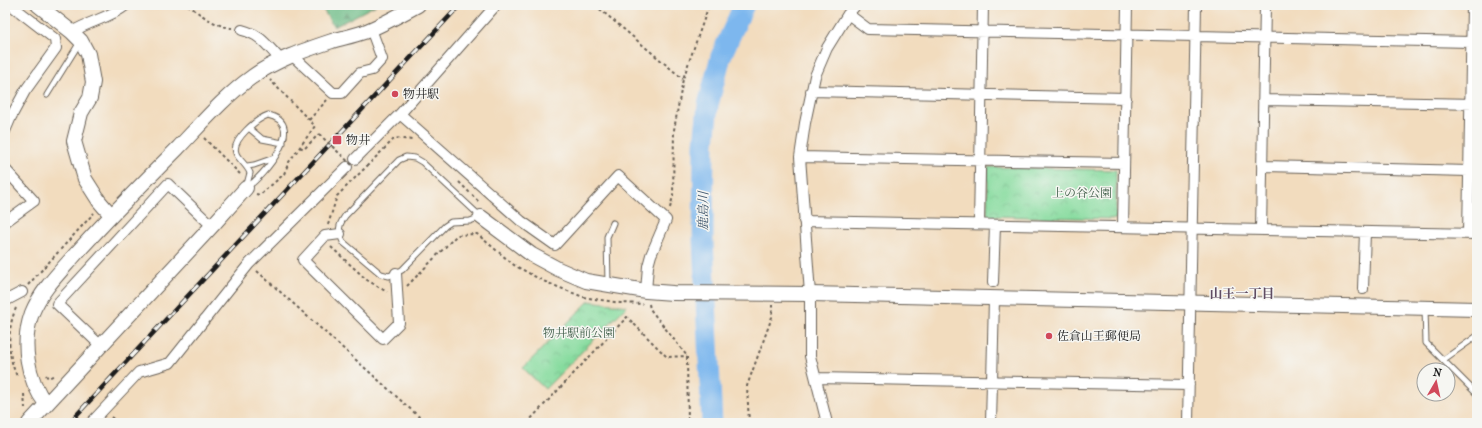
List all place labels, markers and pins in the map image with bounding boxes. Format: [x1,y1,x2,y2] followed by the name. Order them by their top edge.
[403,87,439,101] place label: 物井駅
[390,89,400,99] marker: 物井駅
[346,133,371,147] place label: 物井
[331,134,343,146] marker: 物井
[1057,329,1141,343] place label: 佐倉山王郵便局
[1044,331,1054,341] marker: 佐倉山王郵便局

